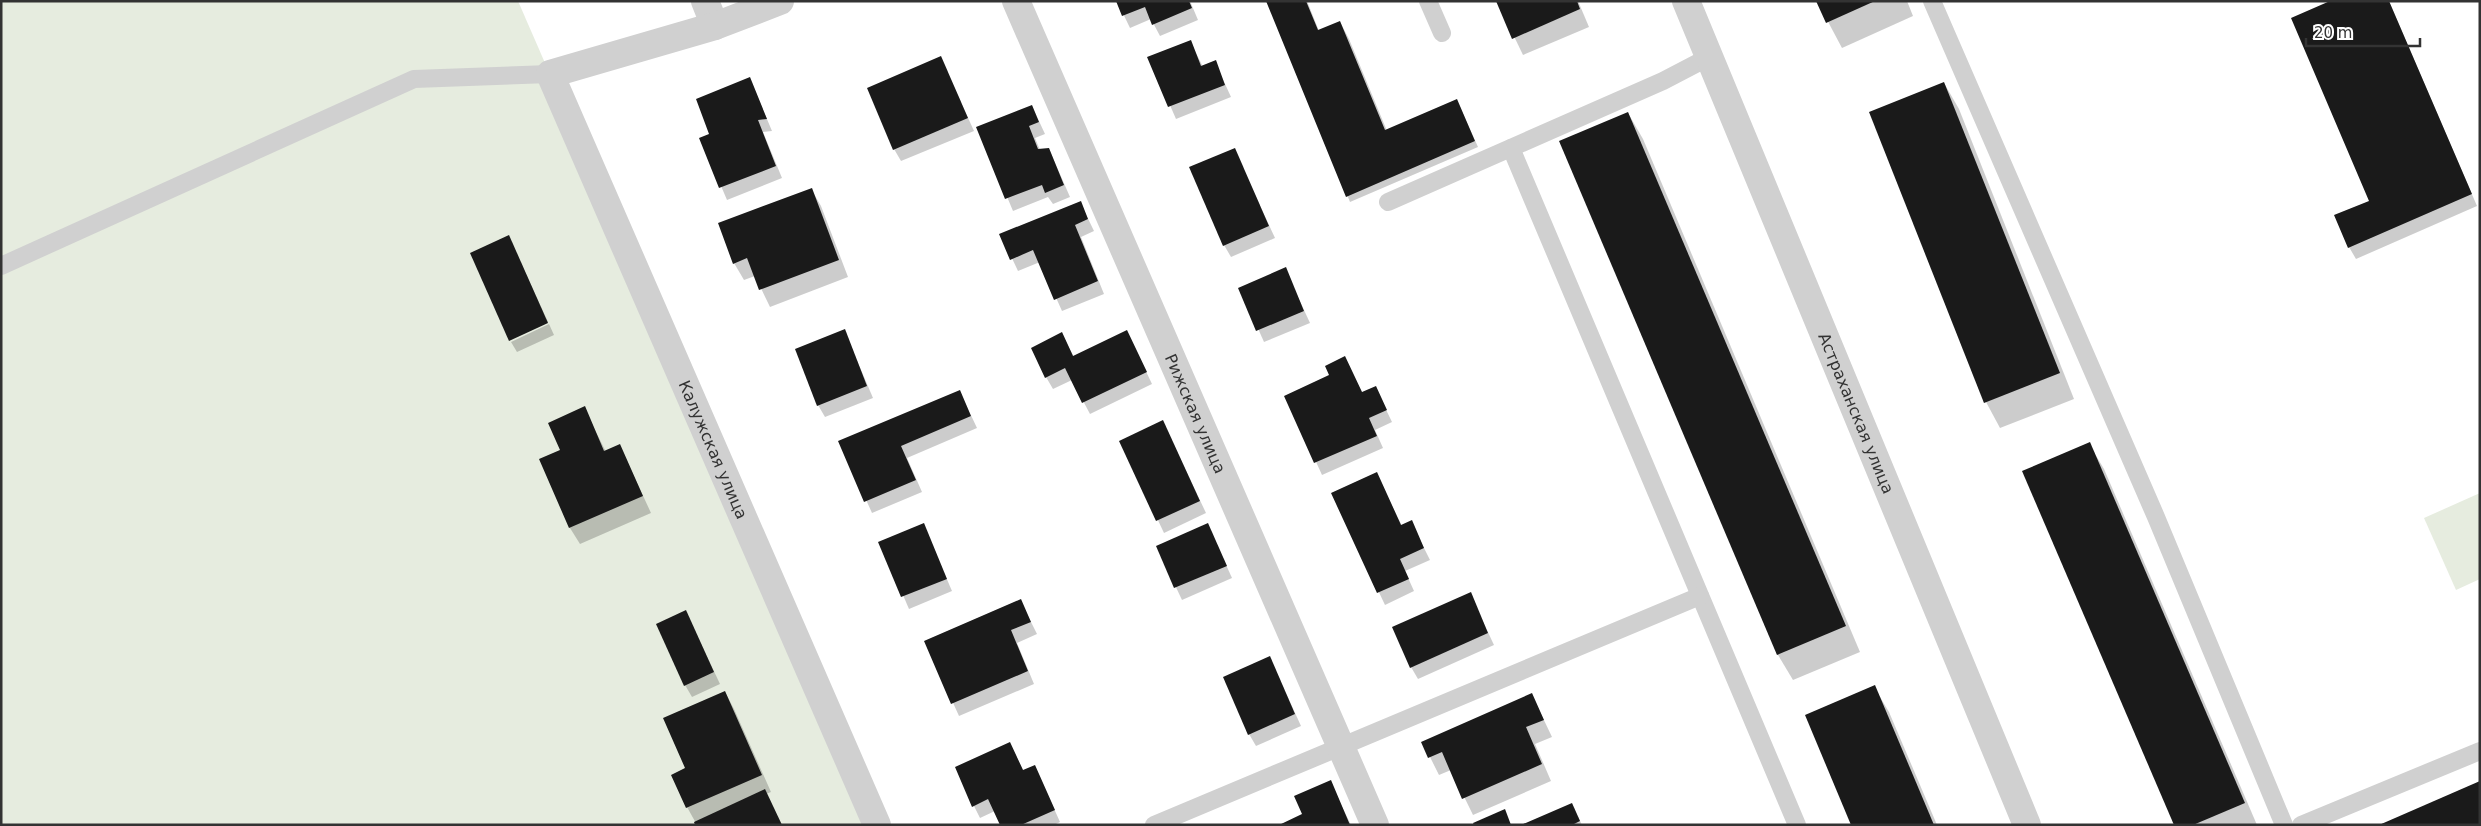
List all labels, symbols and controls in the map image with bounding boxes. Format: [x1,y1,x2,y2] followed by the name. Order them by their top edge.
[2306,15,2420,47] scale bar
[2314,24,2352,42] text: 20 m
[1815,330,1898,496] street label: Астраханская улица
[1161,351,1230,476] street label: Рижская улица
[675,377,752,522] street label: Калужская улица

